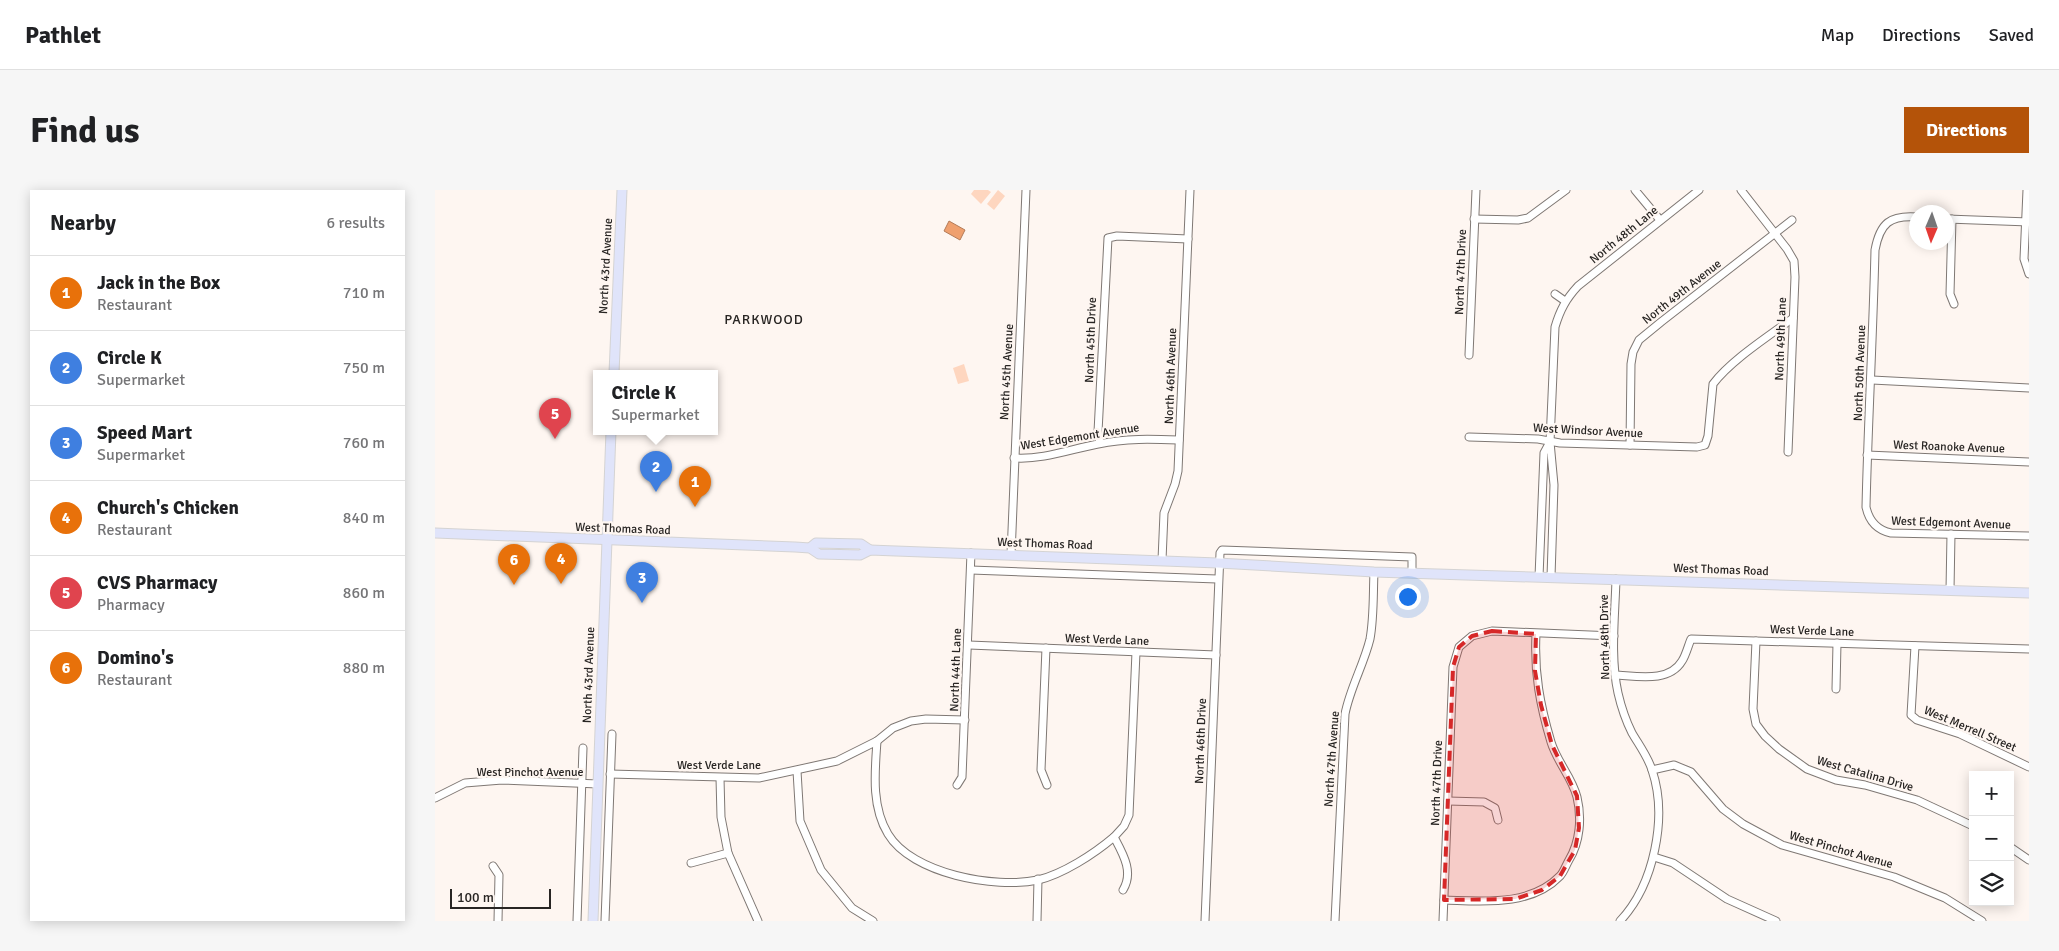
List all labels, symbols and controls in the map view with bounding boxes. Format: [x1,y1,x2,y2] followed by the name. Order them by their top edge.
[25,20,101,50] text: Pathlet
[1821,24,1854,46] text: Map
[1882,24,1961,46] text: Directions
[1989,24,2034,46] text: Saved
[1904,107,2029,153] button: Directions
[30,109,140,152] text: Find us
[1587,203,1661,267] street label: North 48th Lane
[1909,205,1954,250] north arrow
[50,210,116,236] text: Nearby
[326,213,385,233] text: 6 results
[596,218,616,314] street label: North 43rd Avenue
[1452,229,1470,315] street label: North 47th Drive
[1639,256,1725,328] street label: North 49th Avenue
[97,271,220,295] text: Jack in the Box
[62,283,70,303] text: 1
[343,283,385,303] text: 710 m
[97,295,172,315] text: Restaurant
[1082,297,1100,383] street label: North 45th Drive
[1772,297,1790,381] street label: North 49th Lane
[724,311,804,328] district label: PARKWOOD
[997,324,1017,420] street label: North 45th Avenue
[1851,325,1869,421] street label: North 50th Avenue
[1162,328,1180,424] street label: North 46th Avenue
[97,346,162,370] text: Circle K
[62,358,70,378] text: 2
[343,358,385,378] text: 750 m
[97,370,185,390] text: Supermarket
[593,370,718,435] popup
[611,381,676,405] text: Circle K
[539,398,571,439] pin: 5
[611,405,700,425] text: Supermarket
[1020,420,1140,454] street label: West Edgemont Avenue
[97,421,192,445] text: Speed Mart
[1533,421,1643,441] street label: West Windsor Avenue
[62,433,70,453] text: 3
[343,433,385,453] text: 760 m
[1893,438,2005,456] street label: West Roanoke Avenue
[97,445,185,465] text: Supermarket
[640,451,672,492] pin: 2
[679,466,711,507] pin: 1
[97,496,239,520] text: Church's Chicken
[62,508,70,528] text: 4
[343,508,385,528] text: 840 m
[1891,513,2011,533] street label: West Edgemont Avenue
[97,520,172,540] text: Restaurant
[575,520,671,538] street label: West Thomas Road
[997,535,1093,553] street label: West Thomas Road
[545,543,577,584] pin: 4
[498,544,530,585] pin: 6
[1673,561,1769,579] street label: West Thomas Road
[626,562,658,603] pin: 3
[97,571,217,595] text: CVS Pharmacy
[62,583,70,603] text: 5
[343,583,385,603] text: 860 m
[1395,584,1421,610] your location
[1597,594,1613,680] street label: North 48th Drive
[97,595,165,615] text: Pharmacy
[1770,622,1854,640] street label: West Verde Lane
[580,627,598,723] street label: North 43rd Avenue
[947,628,965,712] street label: North 44th Lane
[1065,631,1149,649] street label: West Verde Lane
[97,646,174,670] text: Domino's
[62,658,70,678] text: 6
[343,658,385,678] text: 880 m
[97,670,172,690] text: Restaurant
[1192,698,1210,784] street label: North 46th Drive
[1922,703,2018,755] street label: West Merrell Street
[1321,710,1343,808] street label: North 47th Avenue
[1428,740,1446,826] street label: North 47th Drive
[1815,753,1915,795] street label: West Catalina Drive
[677,758,761,773] street label: West Verde Lane
[476,765,584,780] street label: West Pinchot Avenue
[1969,771,2014,906] map controls
[1969,771,2014,816] button: +
[1969,816,2014,861] button: −
[1787,828,1895,872] street label: West Pinchot Avenue
[1969,861,2014,906] button: layers
[450,886,551,909] scale bar
[457,889,494,906] text: 100 m

